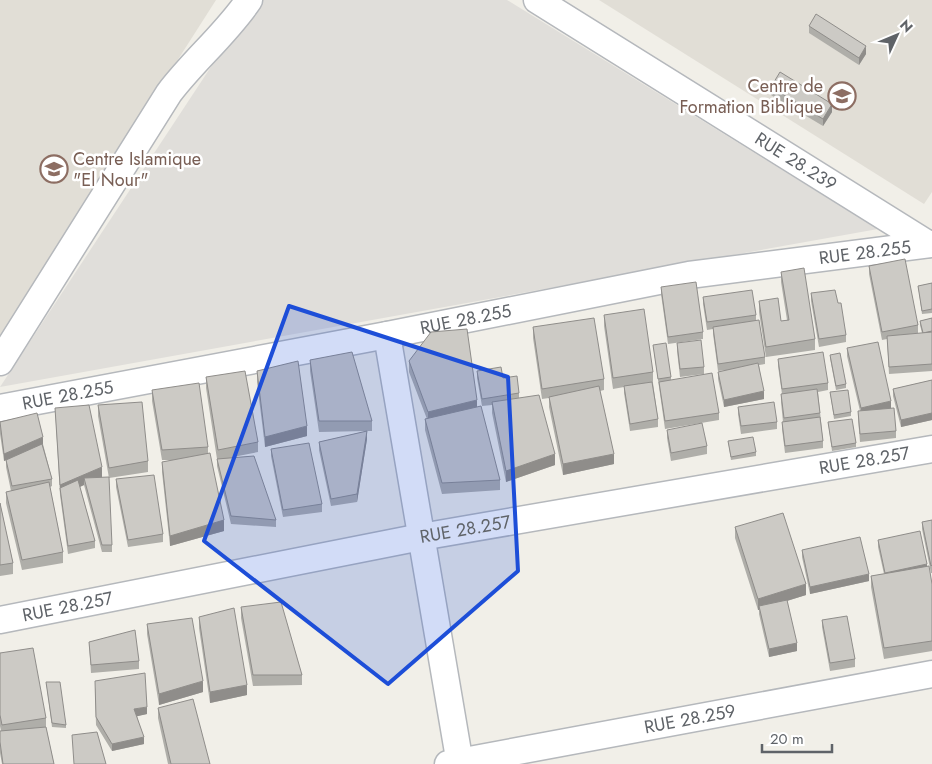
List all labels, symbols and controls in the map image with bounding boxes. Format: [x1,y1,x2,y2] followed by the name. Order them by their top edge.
[872,10,922,60] north arrow
[895,15,917,37] text: N
[679,73,823,120] place label: Centre de Formation Biblique
[827,81,857,111] school or university icon: Centre de Formation Biblique
[750,126,842,197] street label: RUE 28.239
[73,146,201,193] place label: Centre Islamique "El Nour"
[39,154,69,184] school or university icon: Centre Islamique "El Nour"
[817,234,912,271] street label: RUE 28.255
[418,298,514,341] street label: RUE 28.255
[20,374,116,417] street label: RUE 28.255
[817,440,912,481] street label: RUE 28.257
[418,509,513,550] street label: RUE 28.257
[20,585,116,628] street label: RUE 28.257
[642,698,738,740] street label: RUE 28.259
[762,722,832,754] scale bar
[770,728,804,750] text: 20 m

